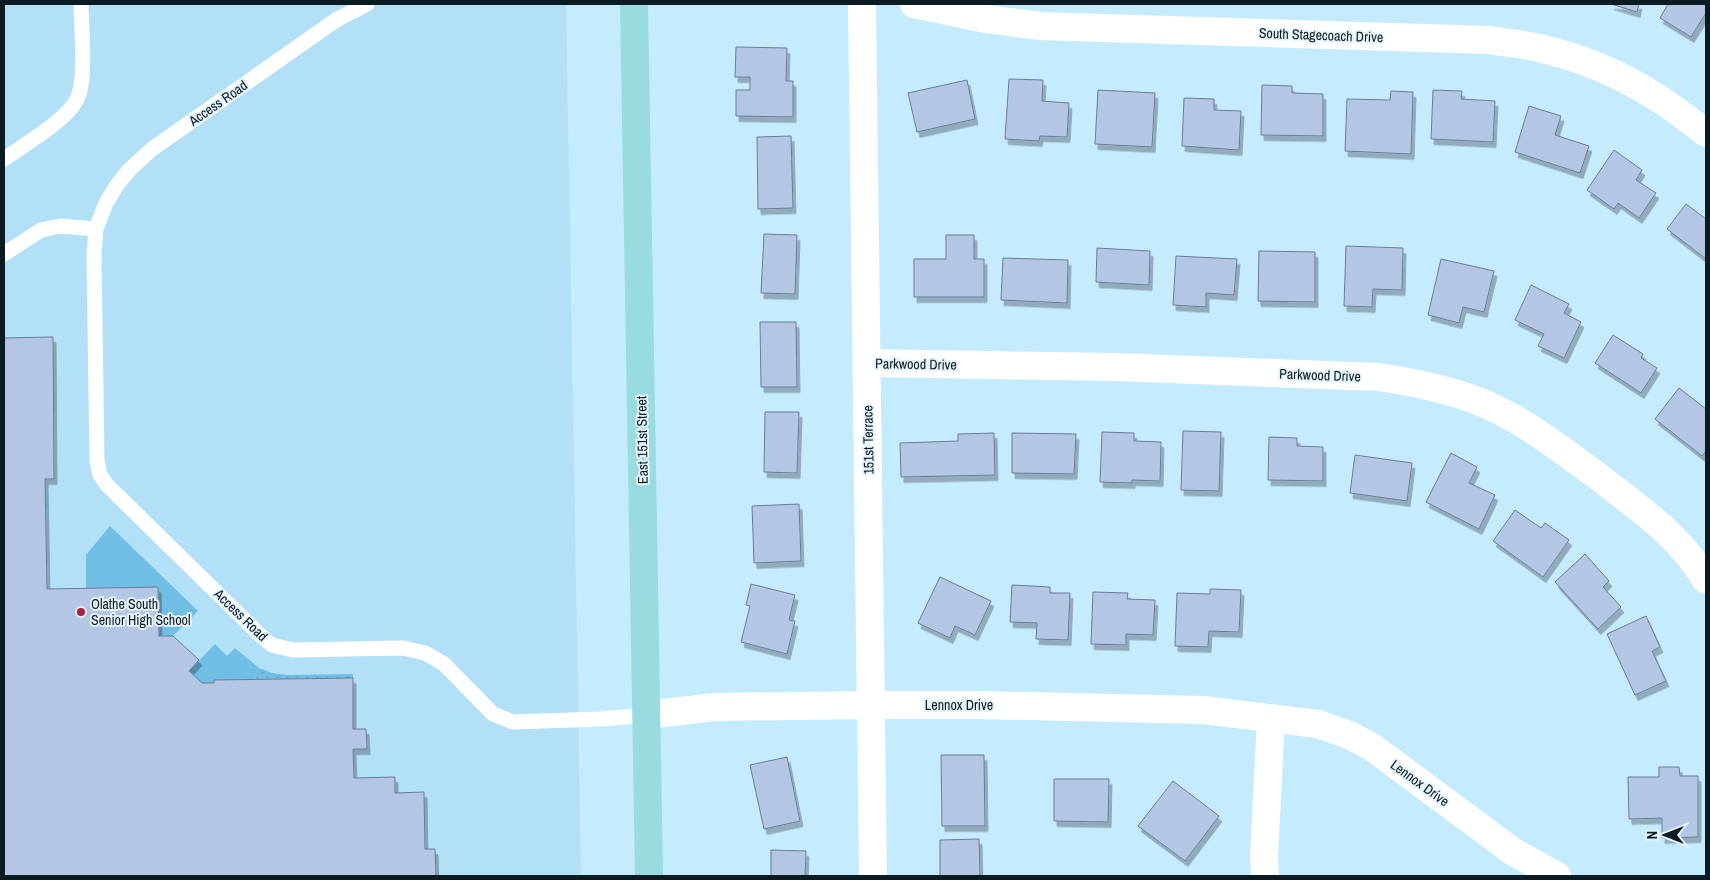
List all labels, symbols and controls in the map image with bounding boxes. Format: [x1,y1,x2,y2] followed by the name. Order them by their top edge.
[1258,24,1384,46] street label: South Stagecoach Drive
[184,76,251,130] street label: Access Road
[875,354,957,374] street label: Parkwood Drive
[1279,365,1361,385] street label: Parkwood Drive
[632,396,652,484] street label: East 151st Street
[858,405,878,475] street label: 151st Terrace
[210,584,272,645] street label: Access Road
[91,595,191,629] place label: Olathe South Senior High School
[75,606,87,618] marker: Olathe South Senior High School
[925,696,993,714] street label: Lennox Drive
[1387,756,1453,810] street label: Lennox Drive
[1640,810,1690,860] north arrow
[1643,831,1661,839] text: N

